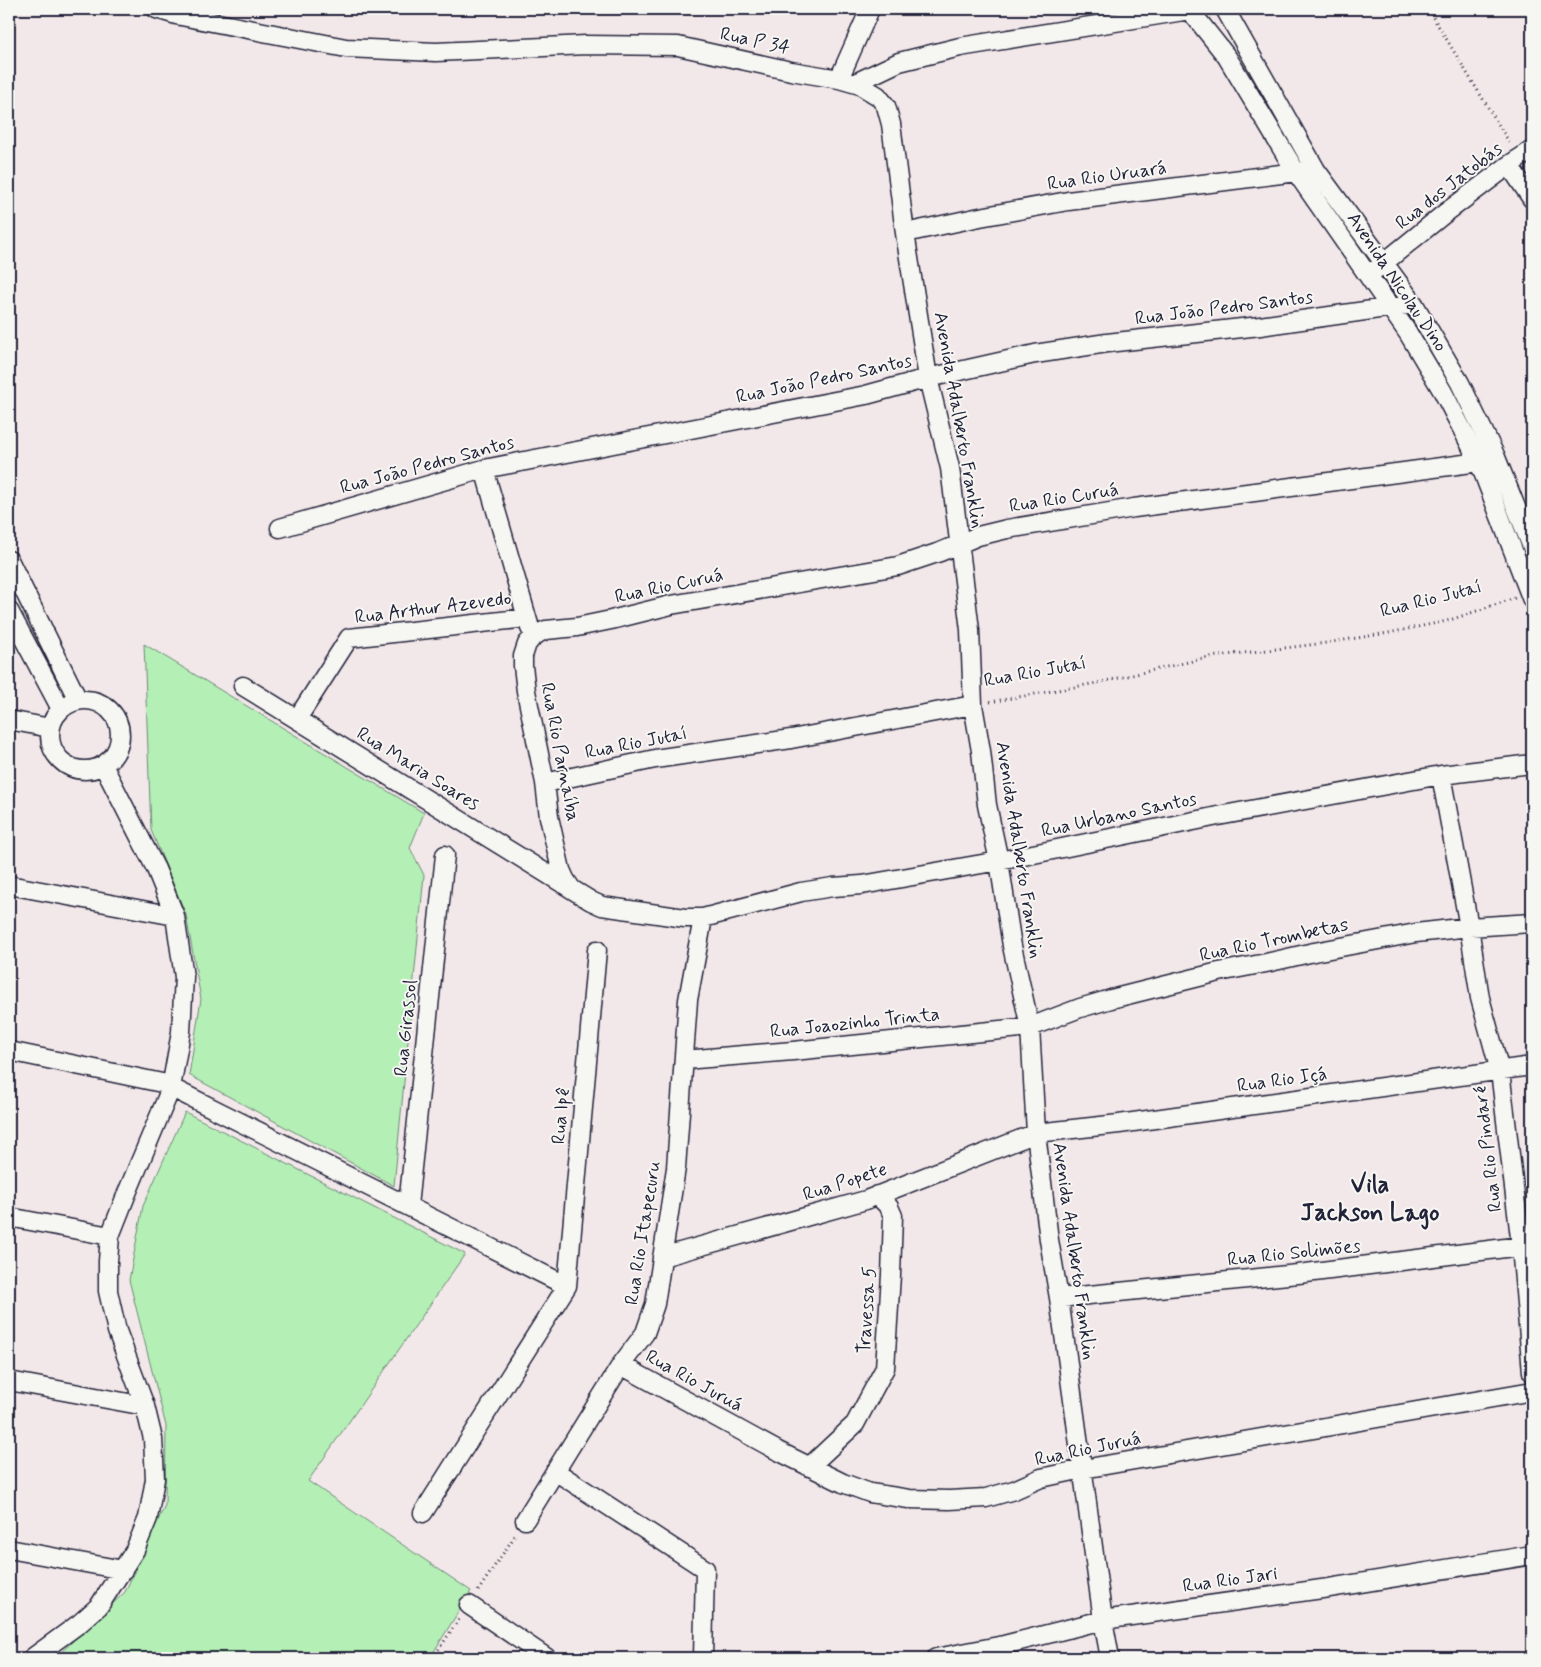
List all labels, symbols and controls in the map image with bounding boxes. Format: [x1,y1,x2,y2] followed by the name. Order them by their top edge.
[718,21,792,61] street label: Rua P 34
[1390,136,1508,236] street label: Rua dos Jatobás
[1046,155,1168,197] street label: Rua Rio Uruará
[1341,207,1453,357] street label: Avenida Nicolau Dino
[1134,285,1315,331] street label: Rua João Pedro Santos
[928,310,990,530] street label: Avenida Adalberto Franklin
[734,348,915,410] street label: Rua João Pedro Santos
[337,430,517,500] street label: Rua João Pedro Santos
[1008,477,1120,519] street label: Rua Rio Curuá
[612,562,726,610] street label: Rua Rio Curuá
[1378,574,1484,624] street label: Rua Rio Jutaí
[353,586,513,630] street label: Rua Arthur Azevedo
[982,651,1088,693] street label: Rua Rio Jutaí
[534,680,586,824] street label: Rua Rio Parnaíba
[352,721,484,817] street label: Rua Maria Soares
[583,721,689,765] street label: Rua Rio Jutaí
[989,740,1049,960] street label: Avenida Adalberto Franklin
[1039,786,1200,844] street label: Rua Urbano Santos
[1197,912,1351,968] street label: Rua Rio Trombetas
[388,978,424,1078] street label: Rua Girassol
[769,1002,941,1044] street label: Rua Joaozinho Trinta
[1235,1061,1329,1099] street label: Rua Rio Içá
[1468,1084,1508,1214] street label: Rua Rio Pindaré
[546,1087,576,1145] street label: Rua Ipê
[1046,1141,1102,1361] street label: Avenida Adalberto Franklin
[800,1157,890,1207] street label: Rua Popete
[619,1159,667,1307] street label: Rua Rio Itapecuru
[1301,1170,1439,1230] district label: Vila Jackson Lago
[1226,1234,1363,1272] street label: Rua Rio Solimões
[851,1266,883,1354] street label: Travessa 5
[641,1344,747,1418] street label: Rua Rio Juruá
[1033,1426,1143,1472] street label: Rua Rio Juruá
[1181,1561,1279,1599] street label: Rua Rio Jari

